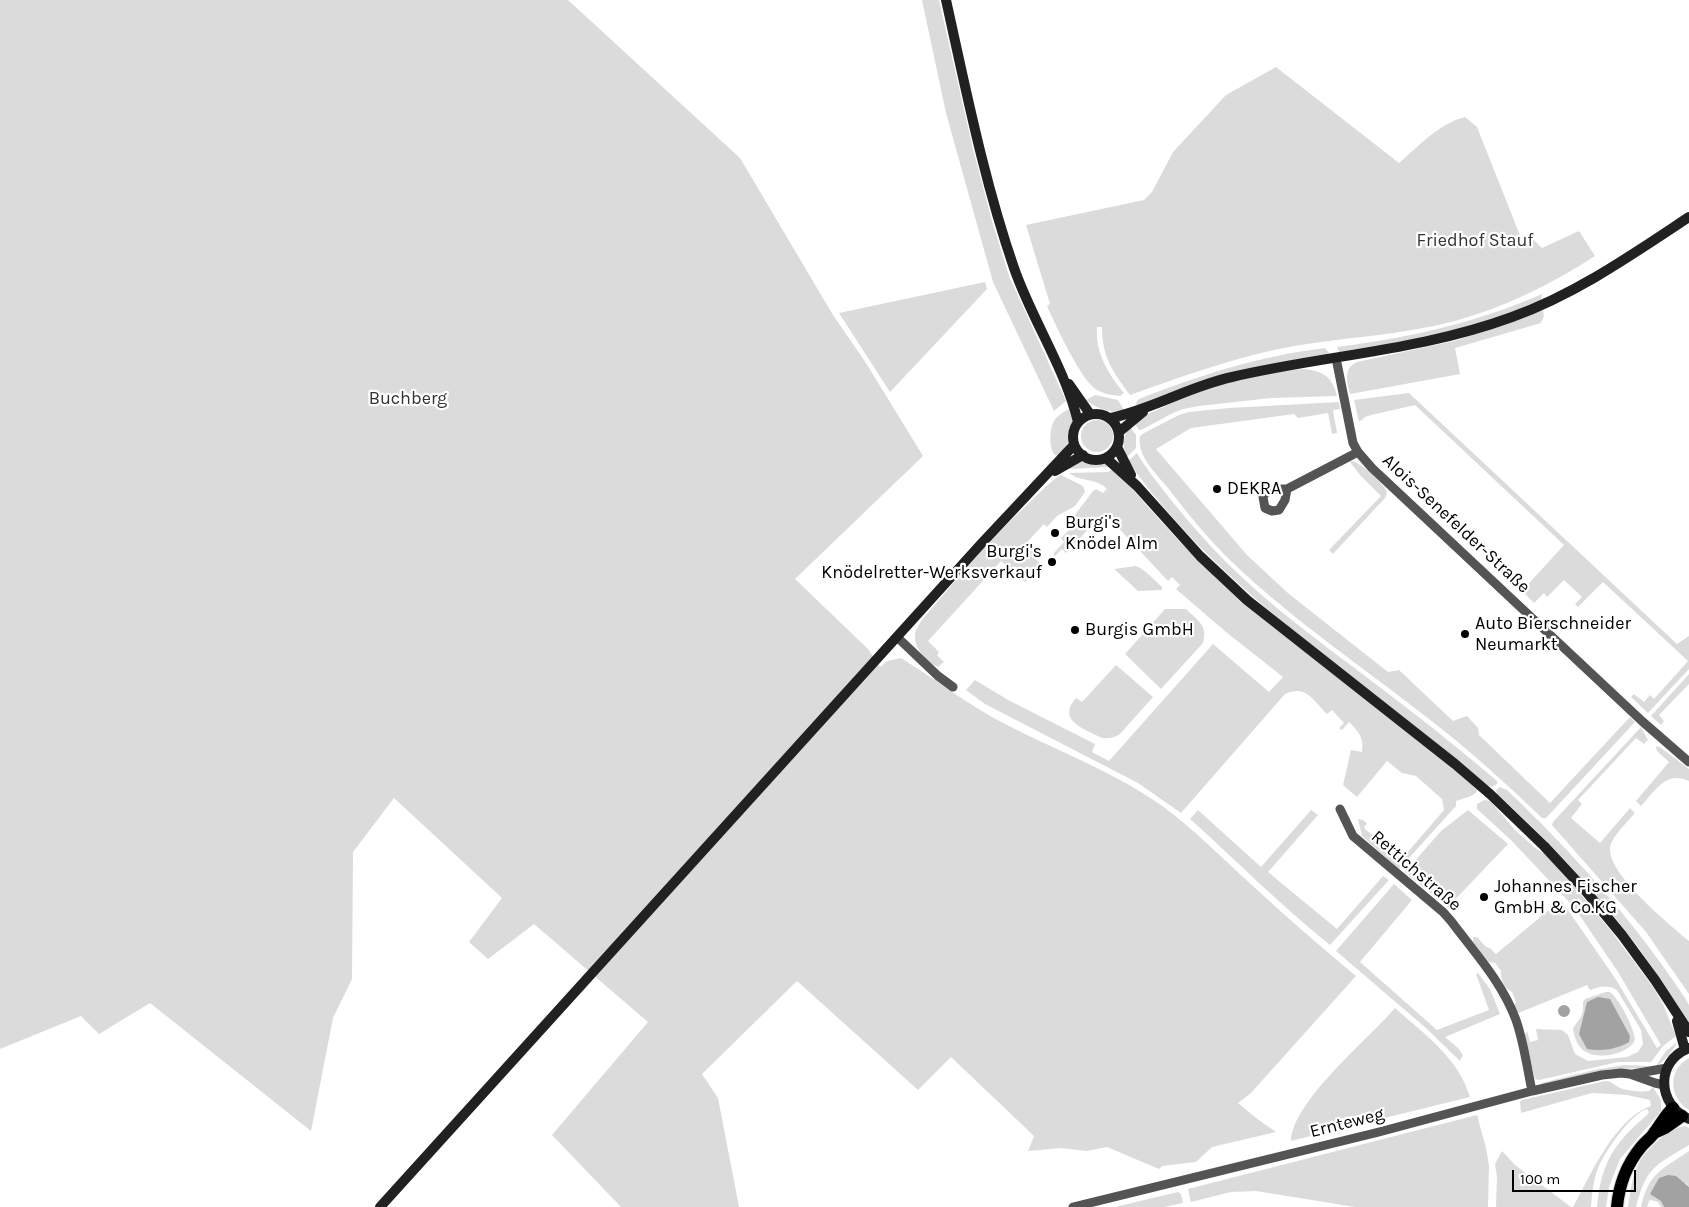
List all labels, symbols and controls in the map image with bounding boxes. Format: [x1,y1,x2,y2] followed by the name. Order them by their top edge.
[1417,230,1533,252] park label: Friedhof Stauf
[369,388,447,410] park label: Buchberg
[1378,450,1534,598] street label: Alois-Senefelder-Straße
[1227,478,1281,500] place label: DEKRA
[1211,483,1223,495] marker: DEKRA
[1065,512,1158,554] place label: Burgi's Knödel Alm
[1049,527,1061,539] marker: Burgi's Knödel Alm
[821,541,1042,584] place label: Burgi's Knödelretter-Werksverkauf
[1046,556,1058,568] marker: Burgi's Knödelretter-Werksverkauf
[1475,613,1631,656] place label: Auto Bierschneider Neumarkt
[1085,619,1194,641] place label: Burgis GmbH
[1069,624,1081,636] marker: Burgis GmbH
[1459,628,1471,640] marker: Auto Bierschneider Neumarkt
[1367,826,1465,916] street label: Rettichstraße
[1494,876,1637,919] place label: Johannes Fischer GmbH & Co.KG
[1478,891,1490,903] marker: Johannes Fischer GmbH & Co.KG
[1308,1103,1386,1143] street label: Ernteweg
[1514,1160,1638,1192] scale bar
[1520,1170,1560,1188] text: 100 m

